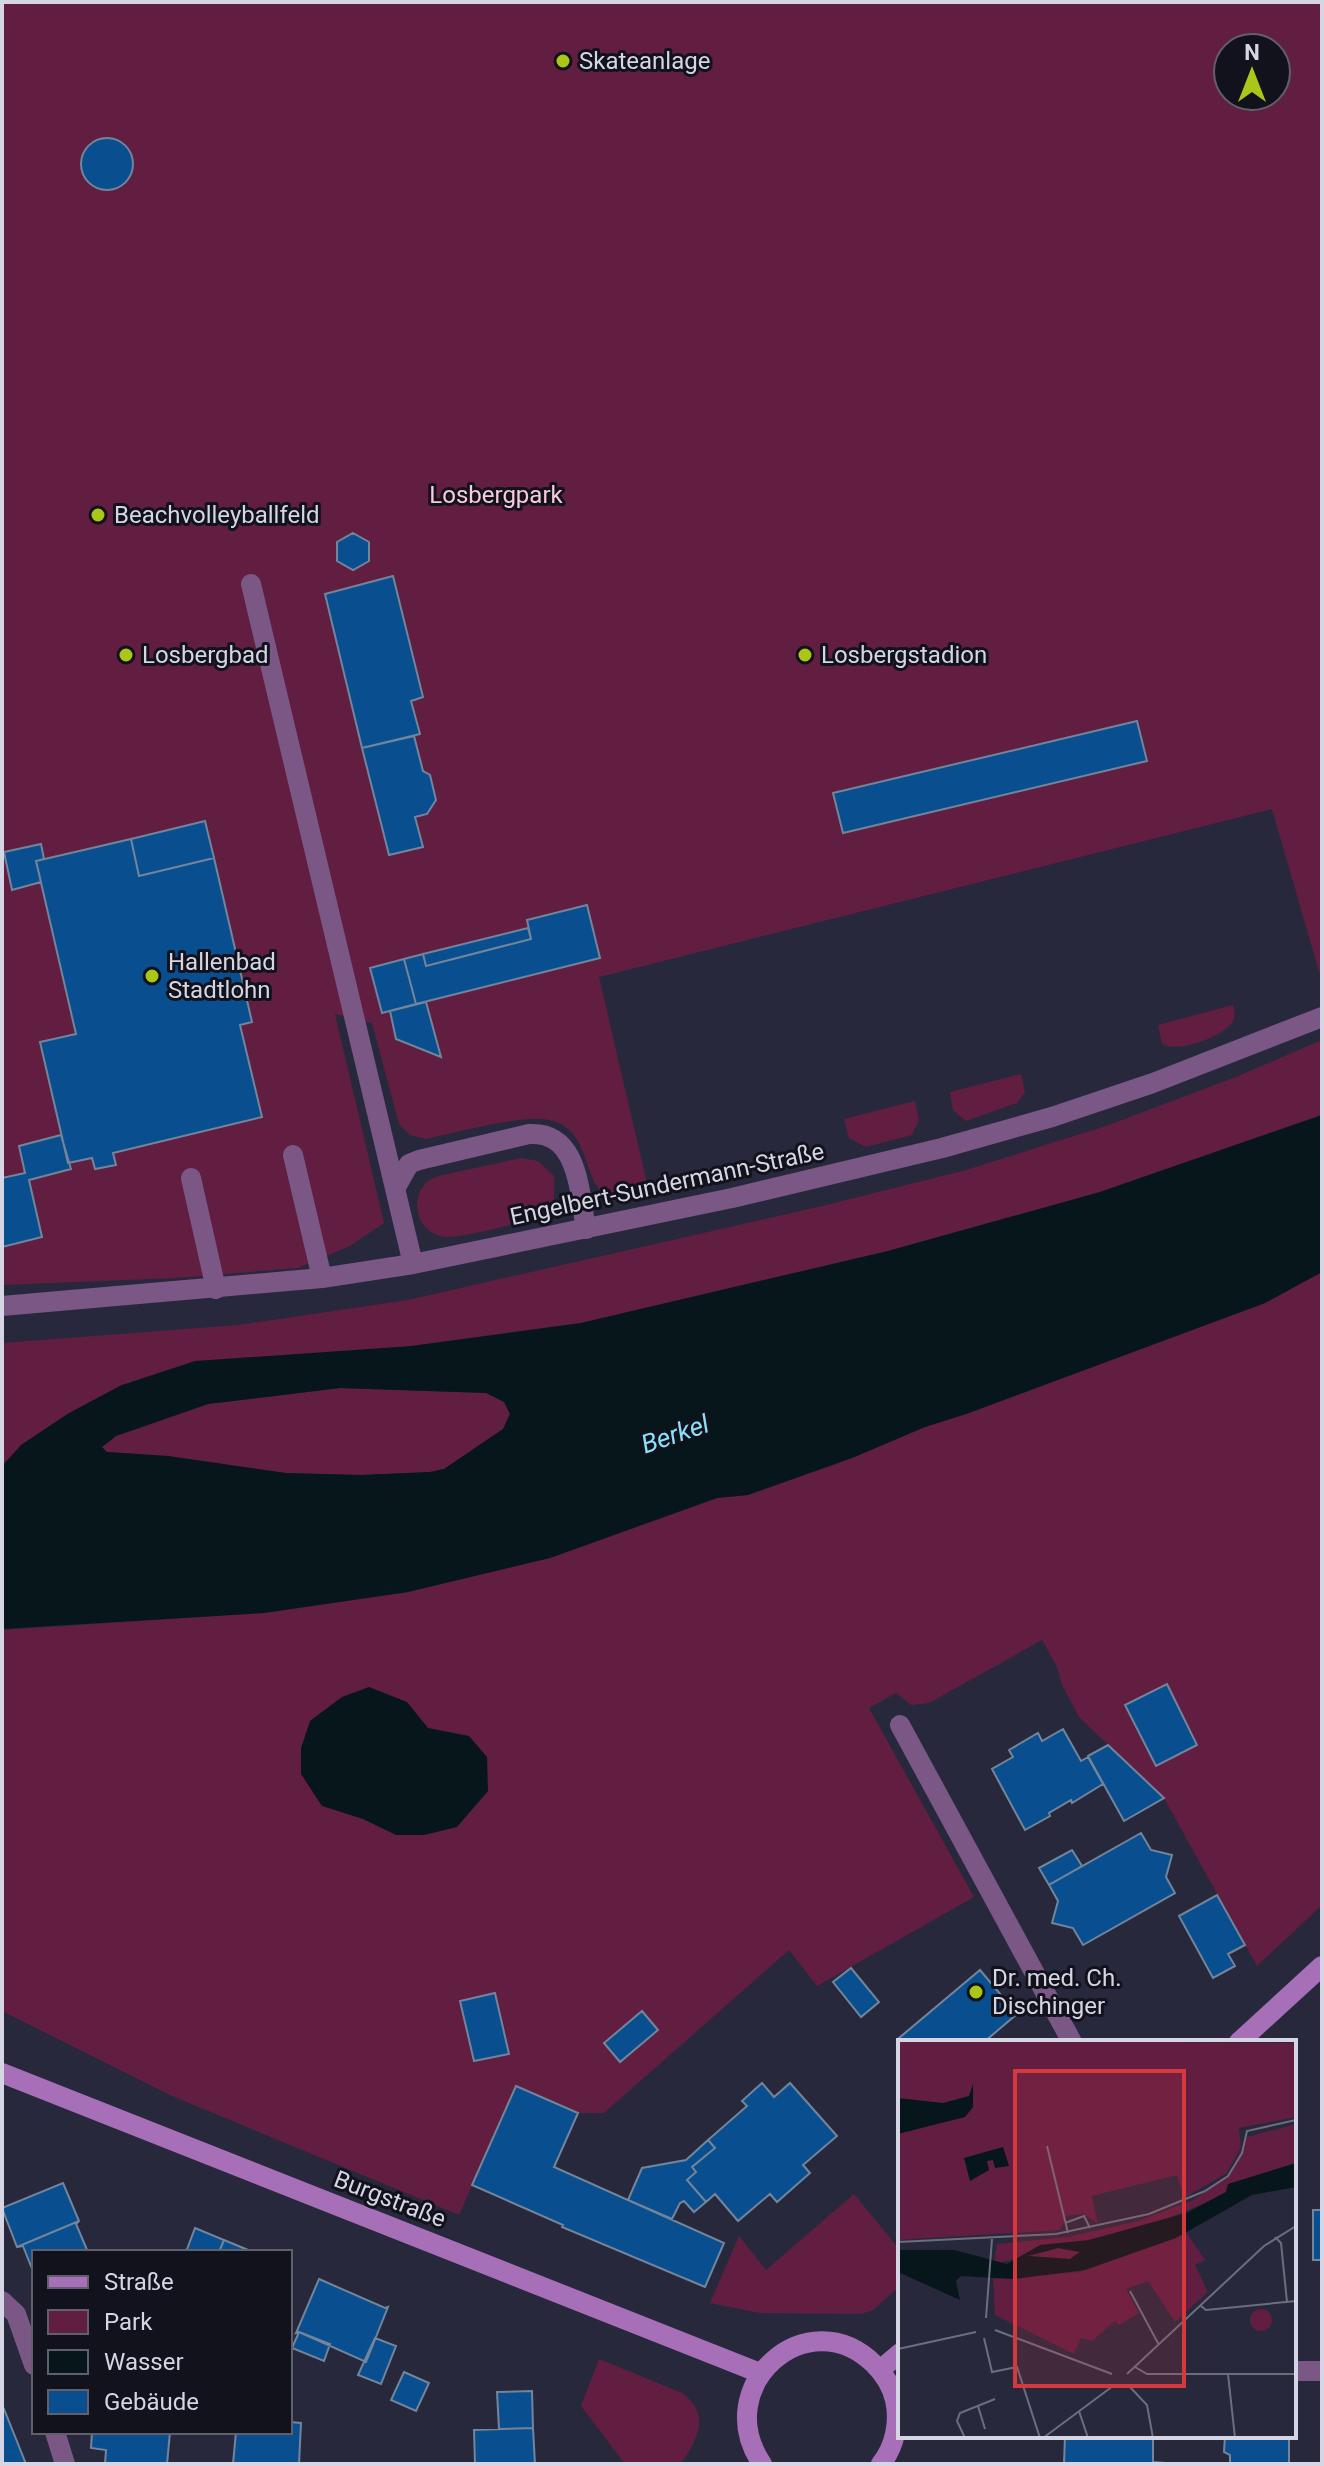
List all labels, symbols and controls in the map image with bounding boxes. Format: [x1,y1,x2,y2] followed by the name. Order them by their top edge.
[1212,32,1292,112] north arrow
[1244,40,1260,65] text: N
[579,47,710,75] place label: Skateanlage
[554,52,572,70] marker: Skateanlage
[429,481,564,509] park label: Losbergpark
[114,501,320,529] place label: Beachvolleyballfeld
[89,506,107,524] marker: Beachvolleyballfeld
[142,641,269,669] place label: Losbergbad
[821,641,987,669] place label: Losbergstadion
[117,646,135,664] marker: Losbergbad
[796,646,814,664] marker: Losbergstadion
[168,948,276,1004] place label: Hallenbad Stadtlohn
[143,967,161,985] marker: Hallenbad Stadtlohn
[507,1137,827,1231] street label: Engelbert-Sundermann-Straße
[637,1408,714,1460] water label: Berkel
[992,1964,1121,2020] place label: Dr. med. Ch. Dischinger
[967,1983,985,2001] marker: Dr. med. Ch. Dischinger
[898,2040,1296,2438] inset map
[330,2165,450,2233] street label: Burgstraße
[32,2250,292,2434] legend
[104,2268,174,2296] text: Straße
[104,2308,153,2336] text: Park
[104,2348,184,2376] text: Wasser
[104,2388,199,2416] text: Gebäude

